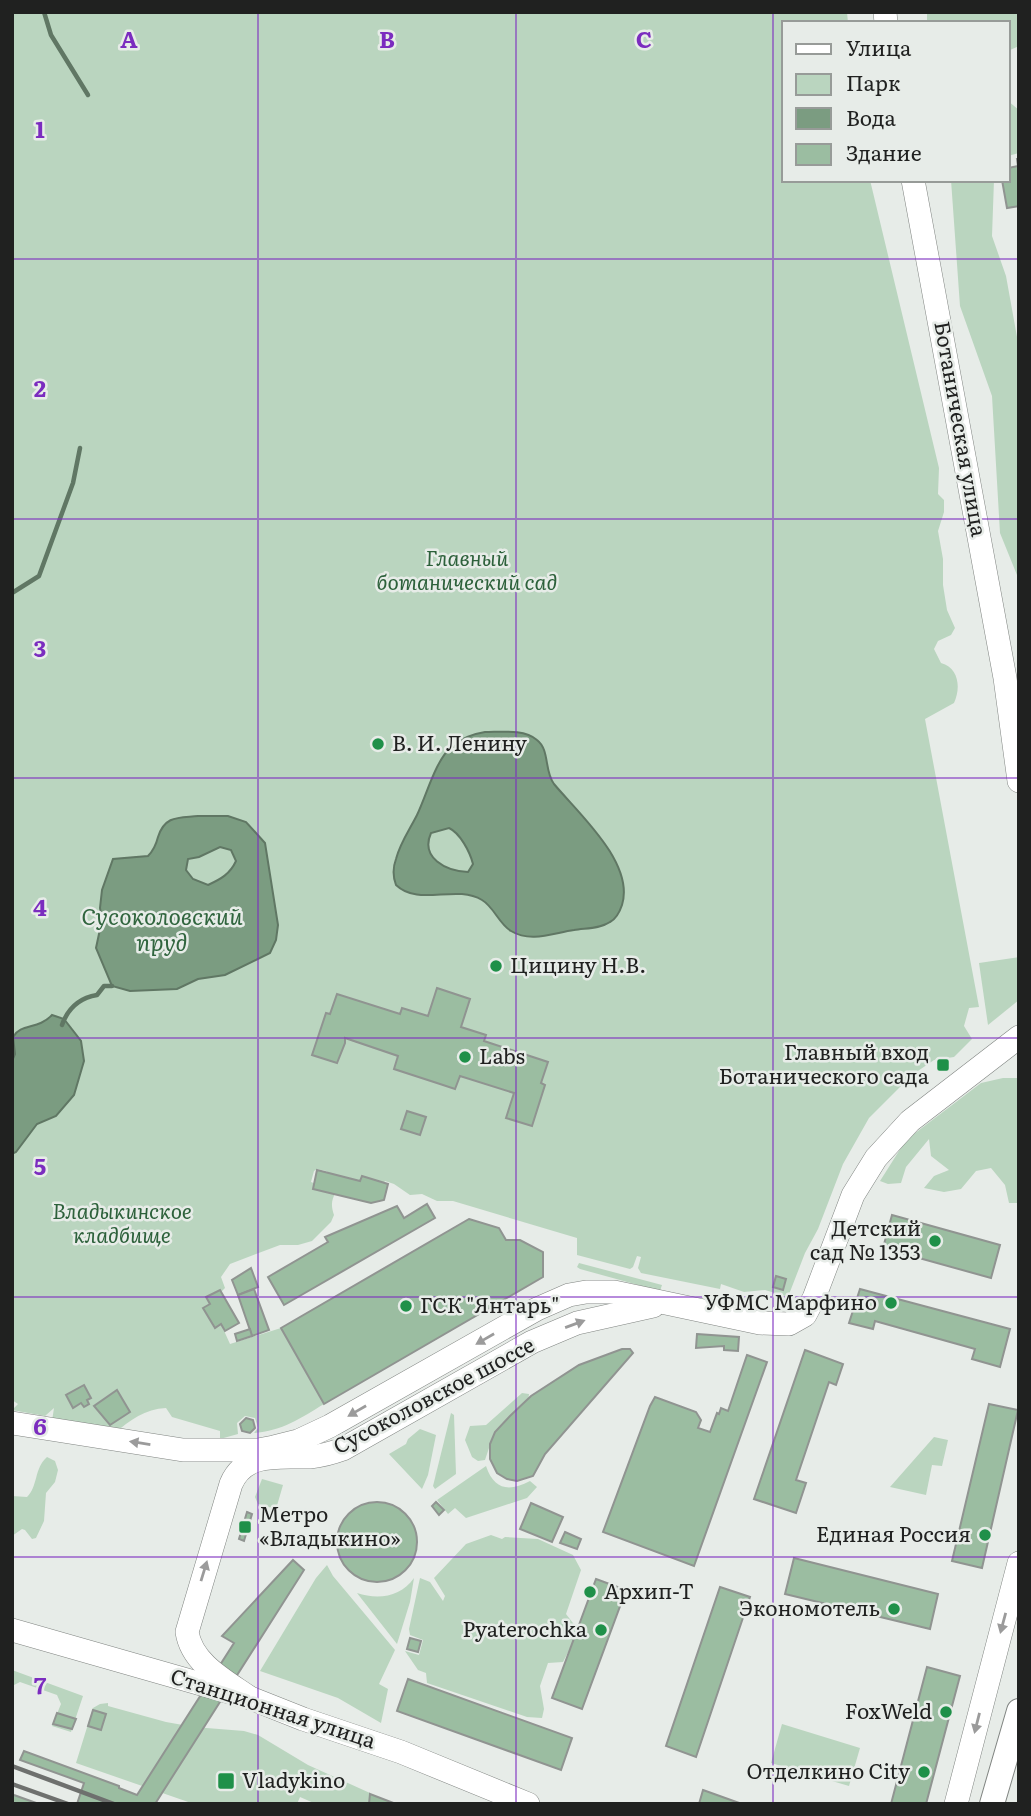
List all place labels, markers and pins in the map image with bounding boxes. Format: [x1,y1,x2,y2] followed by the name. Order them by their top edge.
[392,726,528,757] place label: В. И. Ленину
[370,736,386,752] marker: В. И. Ленину
[510,948,646,979] place label: Цицину Н.В.
[488,958,504,974] marker: Цицину Н.В.
[719,1035,930,1090] place label: Главный вход Ботанического сада
[479,1039,525,1070] place label: Labs
[457,1049,473,1065] marker: Labs
[935,1057,951,1073] marker: Главный вход Ботанического сада
[810,1211,921,1266] place label: Детский сад № 1353
[927,1233,943,1249] marker: Детский сад № 1353
[704,1285,877,1316] place label: УФМС Марфино
[420,1288,559,1319] place label: ГСК "Янтарь"
[883,1295,899,1311] marker: УФМС Марфино
[398,1298,414,1314] marker: ГСК "Янтарь"
[259,1497,401,1552] place label: Метро «Владыкино»
[816,1517,971,1548] place label: Единая Россия
[237,1519,253,1535] marker: Метро «Владыкино»
[977,1527,993,1543] marker: Единая Россия
[604,1574,694,1605] place label: Архип-Т
[582,1584,598,1600] marker: Архип-Т
[739,1591,880,1622] place label: Экономотель
[886,1601,902,1617] marker: Экономотель
[462,1612,588,1643] place label: Pyaterochka
[593,1622,609,1638] marker: Pyaterochka
[845,1694,932,1725] place label: FoxWeld
[938,1704,954,1720] marker: FoxWeld
[747,1754,911,1785] place label: Отделкино City
[242,1763,345,1794] place label: Vladykino
[916,1764,932,1780] marker: Отделкино City
[216,1771,236,1791] marker: Vladykino

